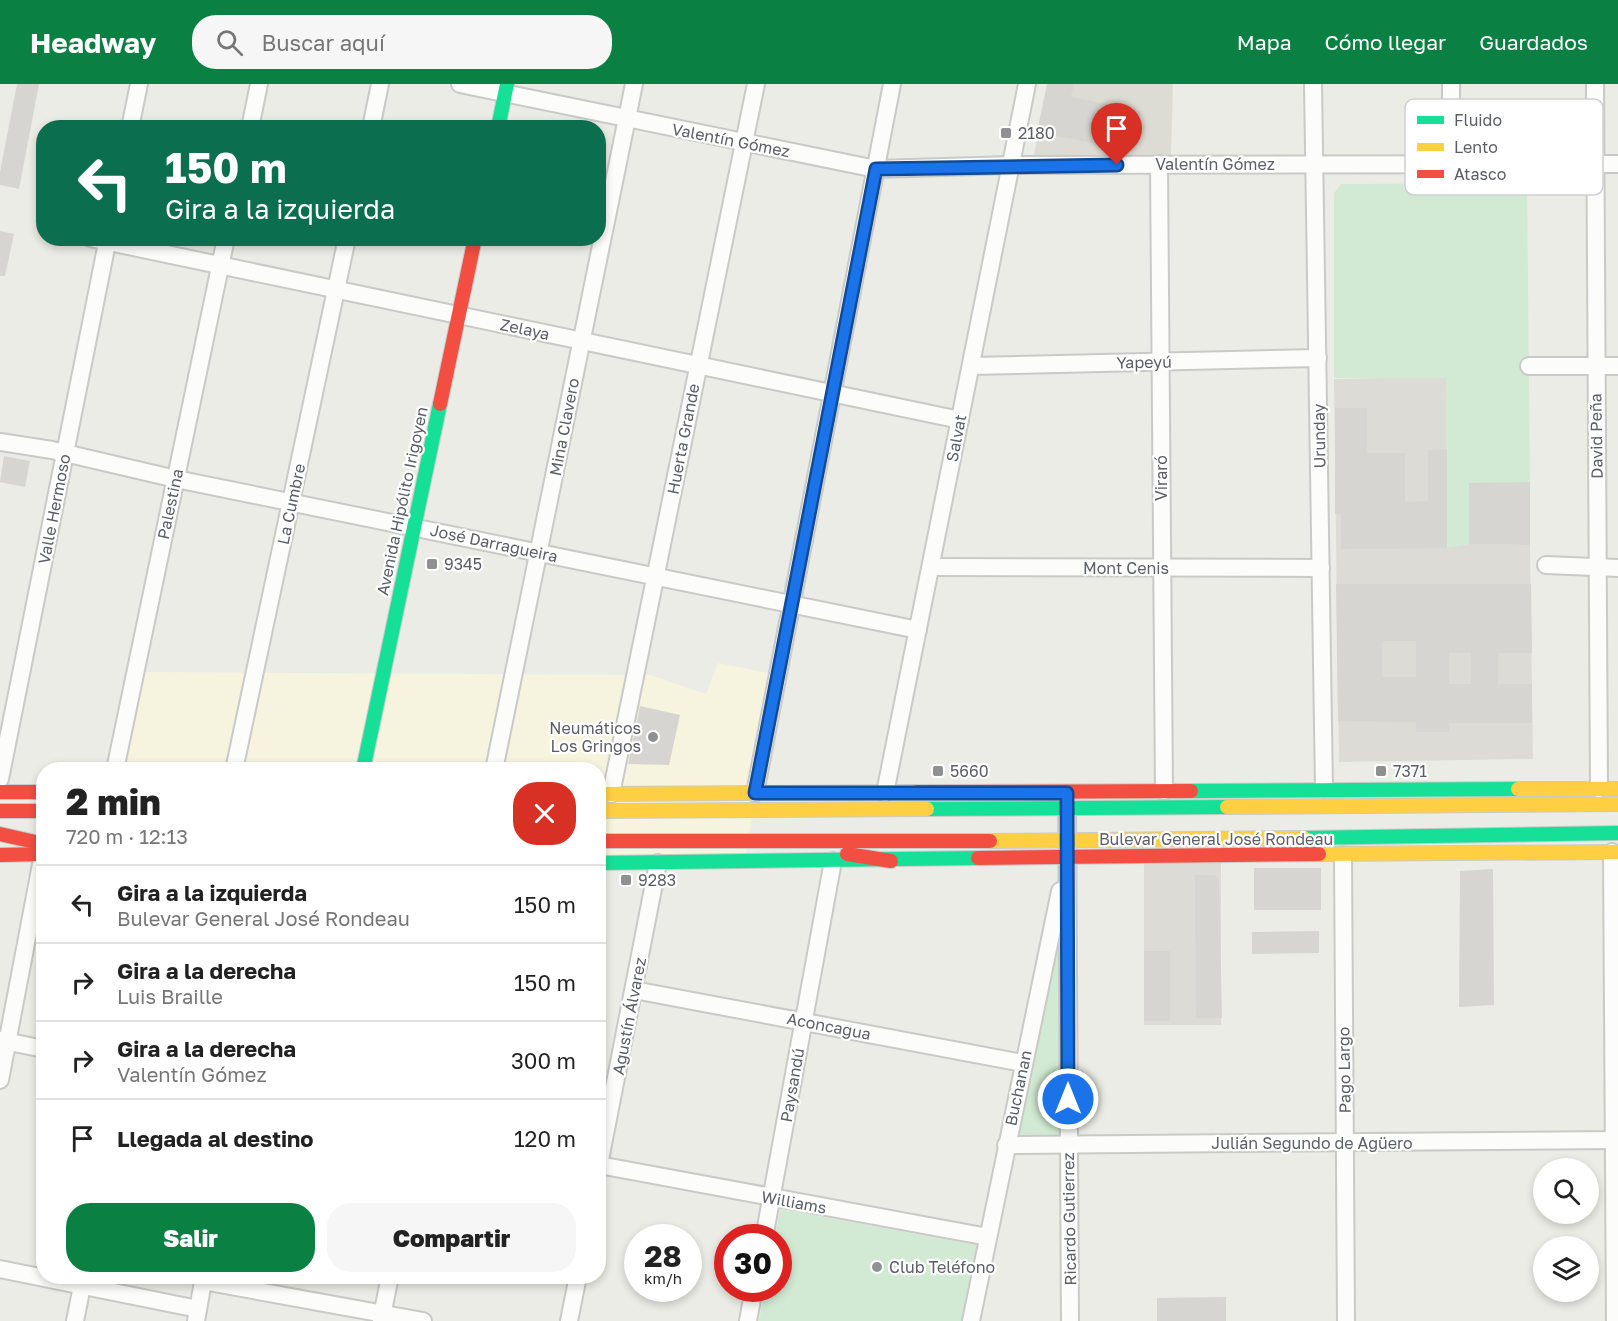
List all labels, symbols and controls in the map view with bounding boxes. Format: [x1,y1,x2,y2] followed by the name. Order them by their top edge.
[192,15,612,69] search box
[30,26,156,59] text: Headway
[213,26,246,59] icon: search
[261,29,385,56] text: Buscar aquí
[1237,29,1292,55] text: Mapa
[1325,29,1446,55] text: Cómo llegar
[1479,29,1588,55] text: Guardados
[1405,99,1603,195] legend
[1091,103,1142,165] pin
[1454,110,1502,130] text: Fluido
[1100,112,1133,145] icon: arrive
[670,119,792,161] street label: Valentín Gómez
[1018,123,1055,143] place label: 2180
[999,126,1013,140] marker: 2180
[1454,137,1498,157] text: Lento
[165,142,287,192] text: 150 m
[66,144,144,222] icon: left
[1155,154,1275,174] street label: Valentín Gómez
[1454,164,1506,184] text: Atasco
[165,193,395,225] text: Gira a la izquierda
[499,314,551,344] street label: Zelaya
[1116,352,1172,372] street label: Yapeyú
[545,376,583,478] street label: Mina Clavero
[662,382,704,496] street label: Huerta Grande
[1585,393,1607,479] street label: David Peña
[1308,403,1330,469] street label: Urunday
[372,405,432,597] street label: Avenida Hipólito Irigoyen
[942,413,970,463] street label: Salvat
[34,452,74,566] street label: Valle Hermoso
[1151,455,1171,501] street label: Viraró
[273,462,309,546] street label: La Cumbre
[153,467,187,541] street label: Palestina
[428,520,560,566] street label: José Darragueira
[444,554,482,574] place label: 9345
[425,557,439,571] marker: 9345
[1083,558,1169,578] street label: Mont Cenis
[549,718,641,756] place label: Neumáticos Los Gringos
[646,730,660,744] marker: Neumáticos Los Gringos
[950,761,989,781] place label: 5660
[1393,761,1427,781] place label: 7371
[931,764,945,778] marker: 5660
[1374,764,1388,778] marker: 7371
[66,780,161,823] text: 2 min
[513,782,576,845] button: close
[66,824,188,848] text: 720 m · 12:13
[1099,829,1333,849] street label: Bulevar General José Rondeau
[638,870,676,890] place label: 9283
[619,873,633,887] marker: 9283
[117,879,307,906] text: Gira a la izquierda
[66,888,99,921] icon: left
[514,891,576,918] text: 150 m
[117,906,410,930] text: Bulevar General José Rondeau
[608,956,650,1076] street label: Agustín Álvarez
[117,957,296,984] text: Gira a la derecha
[66,966,99,999] icon: right
[514,969,576,996] text: 150 m
[117,984,223,1008] text: Luis Braille
[785,1008,873,1044] street label: Aconcagua
[1333,1027,1355,1113] street label: Pago Largo
[117,1035,296,1062] text: Gira a la derecha
[66,1044,99,1077] icon: right
[776,1046,808,1124] street label: Paysandú
[511,1047,576,1074] text: 300 m
[1000,1048,1036,1128] street label: Buchanan
[117,1062,267,1086] text: Valentín Gómez
[1036,1067,1100,1131] position arrow
[66,1122,99,1155] icon: arrive
[117,1125,314,1152] text: Llegada al destino
[514,1125,576,1152] text: 120 m
[1211,1133,1413,1153] street label: Julián Segundo de Agüero
[1058,1152,1080,1286] street label: Ricardo Gutierrez
[1533,1158,1599,1302] map controls
[1533,1158,1599,1224] button: search
[760,1186,828,1218] street label: Williams
[66,1203,315,1272] button: Salir
[327,1203,576,1272] button: Compartir
[714,1224,792,1302] speed limit sign: 30
[1533,1236,1599,1302] button: layers
[644,1238,682,1274] text: 28
[889,1257,995,1277] place label: Club Teléfono
[870,1260,884,1274] marker: Club Teléfono
[644,1269,682,1287] text: km/h

